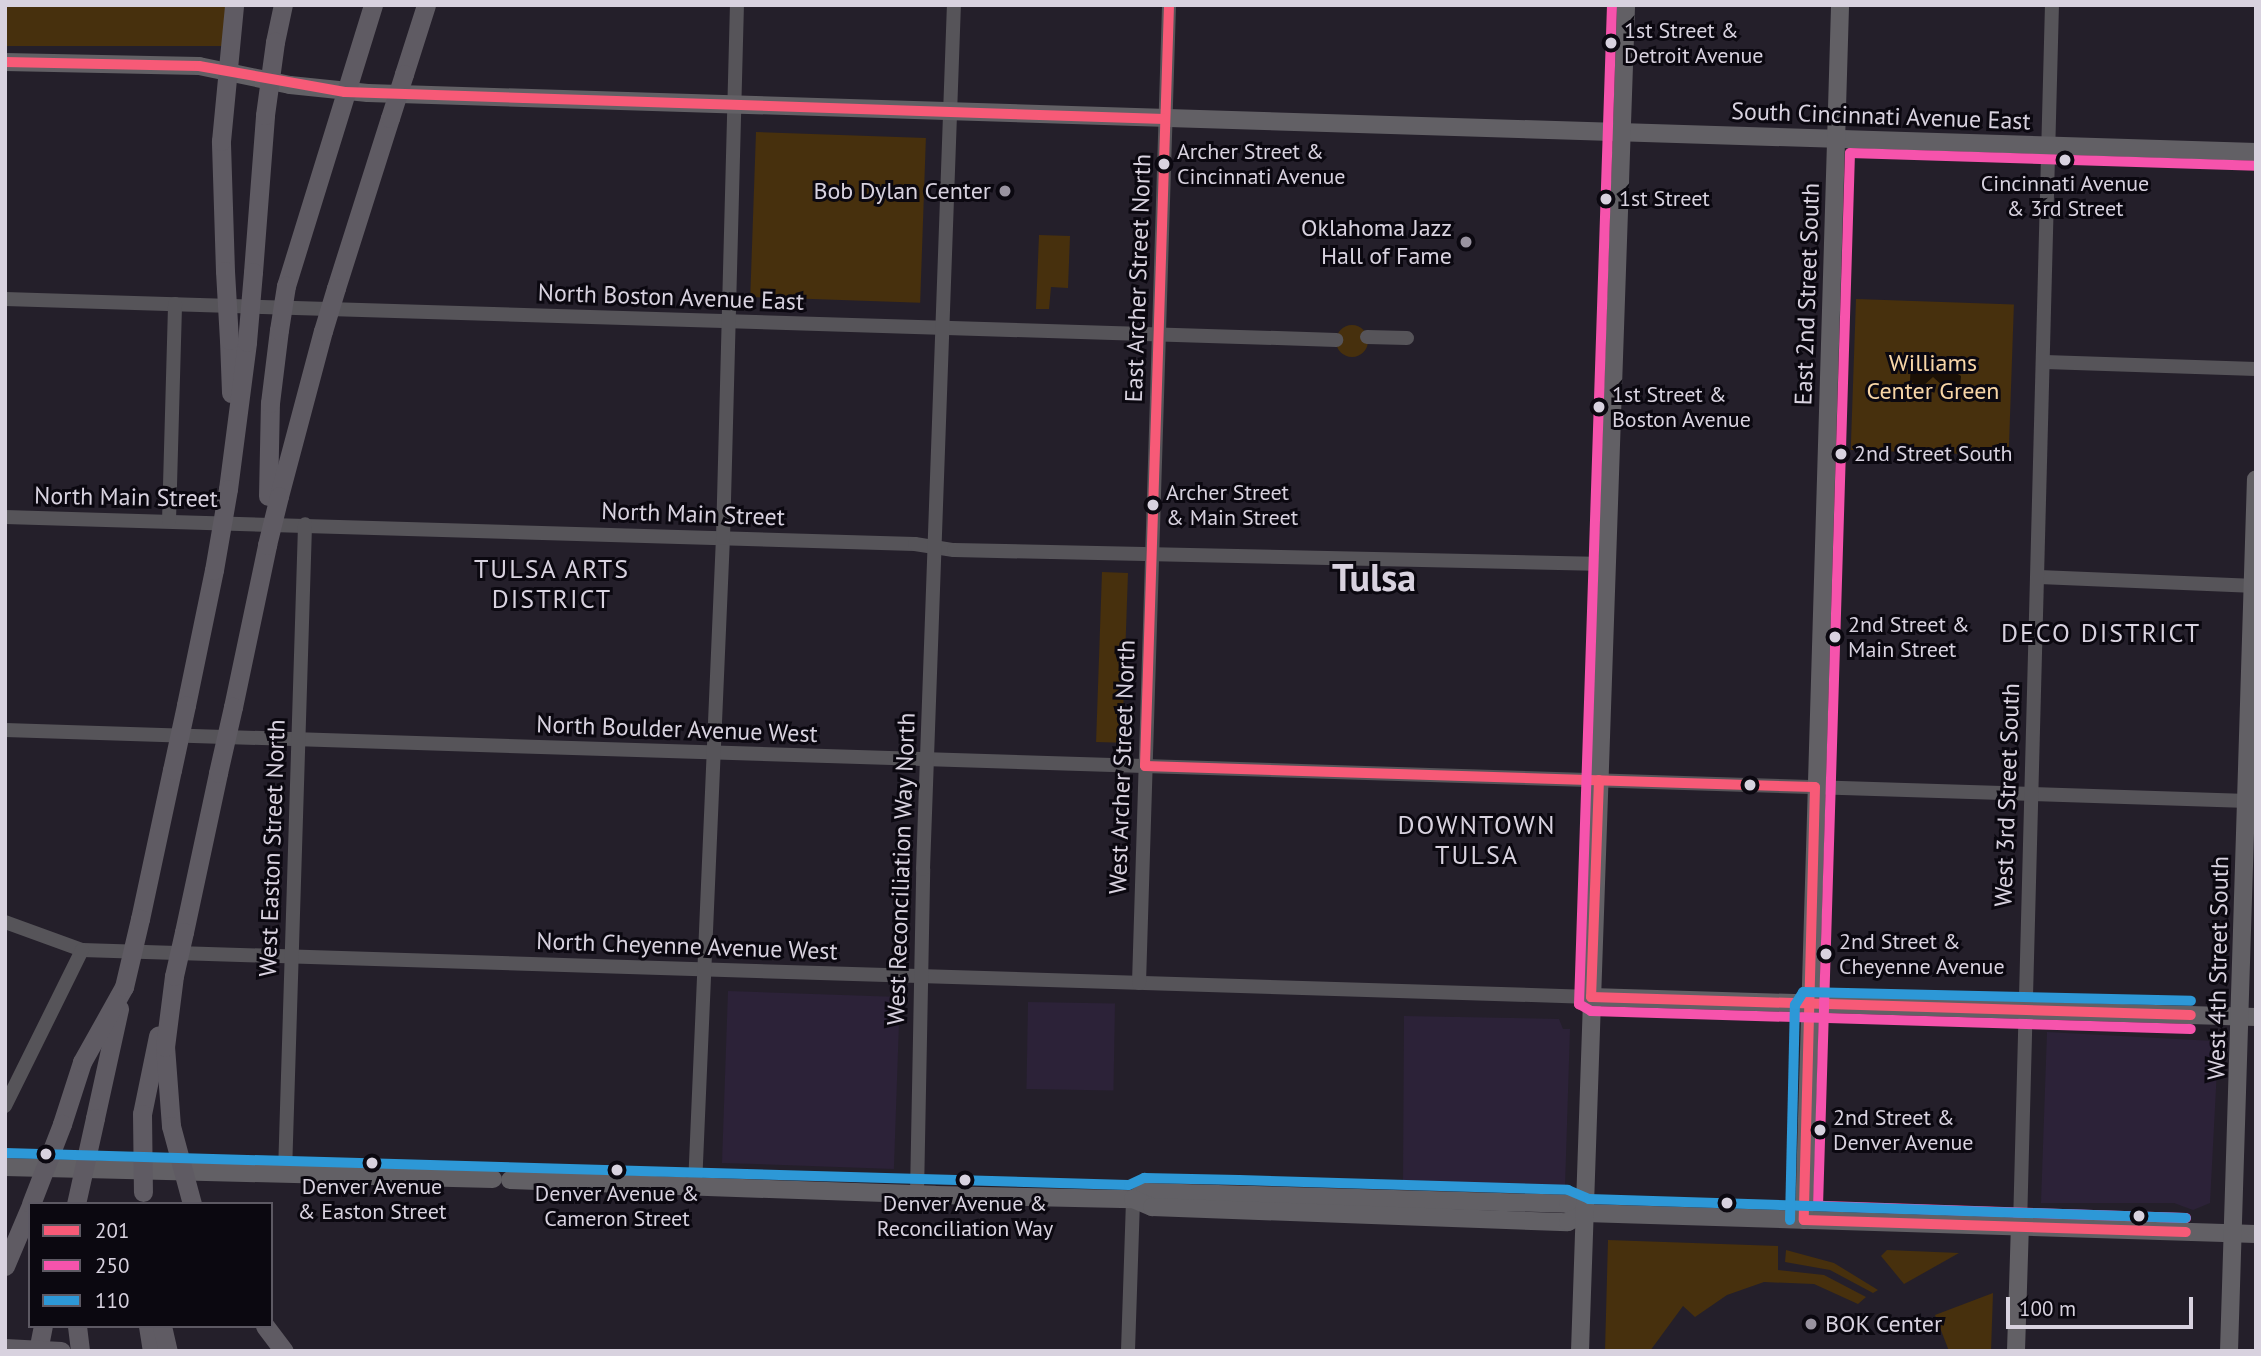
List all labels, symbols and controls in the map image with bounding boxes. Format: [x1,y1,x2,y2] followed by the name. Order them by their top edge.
[1624,17,1764,68] place label: 1st Street & Detroit Avenue
[1604,36,1618,50] marker: 1st Street & Detroit Avenue
[1730,96,2032,136] street label: South Cincinnati Avenue East
[1177,138,1346,190] place label: Archer Street & Cincinnati Avenue
[1119,153,1157,403] street label: East Archer Street North
[2058,153,2072,167] marker: Cincinnati Avenue & 3rd Street
[1157,157,1171,171] marker: Archer Street & Cincinnati Avenue
[1980,170,2150,222] place label: Cincinnati Avenue & 3rd Street
[813,177,991,205] place label: Bob Dylan Center
[1789,182,1825,406] street label: East 2nd Street South
[997,183,1013,199] marker: Bob Dylan Center
[1619,186,1710,212] place label: 1st Street
[1599,192,1613,206] marker: 1st Street
[1301,214,1452,270] place label: Oklahoma Jazz Hall of Fame
[1458,234,1474,250] marker: Oklahoma Jazz Hall of Fame
[537,278,805,316] street label: North Boston Avenue East
[1867,349,1999,405] park label: Williams Center Green
[1612,381,1752,432] place label: 1st Street & Boston Avenue
[1592,400,1606,414] marker: 1st Street & Boston Avenue
[1854,441,2013,467] place label: 2nd Street South
[1834,447,1848,461] marker: 2nd Street South
[1166,479,1298,530] place label: Archer Street & Main Street
[34,481,218,513] street label: North Main Street
[601,496,785,532] street label: North Main Street
[1146,498,1160,512] marker: Archer Street & Main Street
[474,553,630,614] district label: TULSA ARTS DISTRICT
[1332,554,1416,600] district label: Tulsa
[1848,611,1970,662] place label: 2nd Street & Main Street
[2003,617,2199,649] district label: DECO DISTRICT
[1828,630,1842,644] marker: 2nd Street & Main Street
[1103,639,1141,895] street label: West Archer Street North
[1989,683,2025,907] street label: West 3rd Street South
[535,710,819,748] street label: North Boulder Avenue West
[881,712,921,1026] street label: West Reconciliation Way North
[253,719,291,977] street label: West Easton Street North
[1743,778,1757,792] unlabelled marker
[1399,809,1555,870] district label: DOWNTOWN TULSA
[2202,856,2234,1080] street label: West 4th Street South
[535,926,839,966] street label: North Cheyenne Avenue West
[1839,928,2005,979] place label: 2nd Street & Cheyenne Avenue
[1819,947,1833,961] marker: 2nd Street & Cheyenne Avenue
[1833,1104,1974,1156] place label: 2nd Street & Denver Avenue
[1813,1123,1827,1137] marker: 2nd Street & Denver Avenue
[39,1147,53,1161] unlabelled marker
[365,1156,379,1170] marker: Denver Avenue & Easton Street
[610,1163,624,1177] marker: Denver Avenue & Cameron Street
[298,1173,446,1224] place label: Denver Avenue & Easton Street
[958,1173,972,1187] marker: Denver Avenue & Reconciliation Way
[535,1180,699,1232] place label: Denver Avenue & Cameron Street
[877,1190,1053,1242] place label: Denver Avenue & Reconciliation Way
[1720,1196,1734,1210] unlabelled marker
[28,1202,273,1328] legend
[2132,1209,2146,1223] unlabelled marker
[95,1217,129,1244] text: 201
[95,1252,129,1279] text: 250
[2009,1282,2196,1326] scale bar
[95,1287,129,1314] text: 110
[2019,1295,2076,1322] text: 100 m
[1825,1310,1943,1338] place label: BOK Center
[1803,1316,1819,1332] marker: BOK Center

